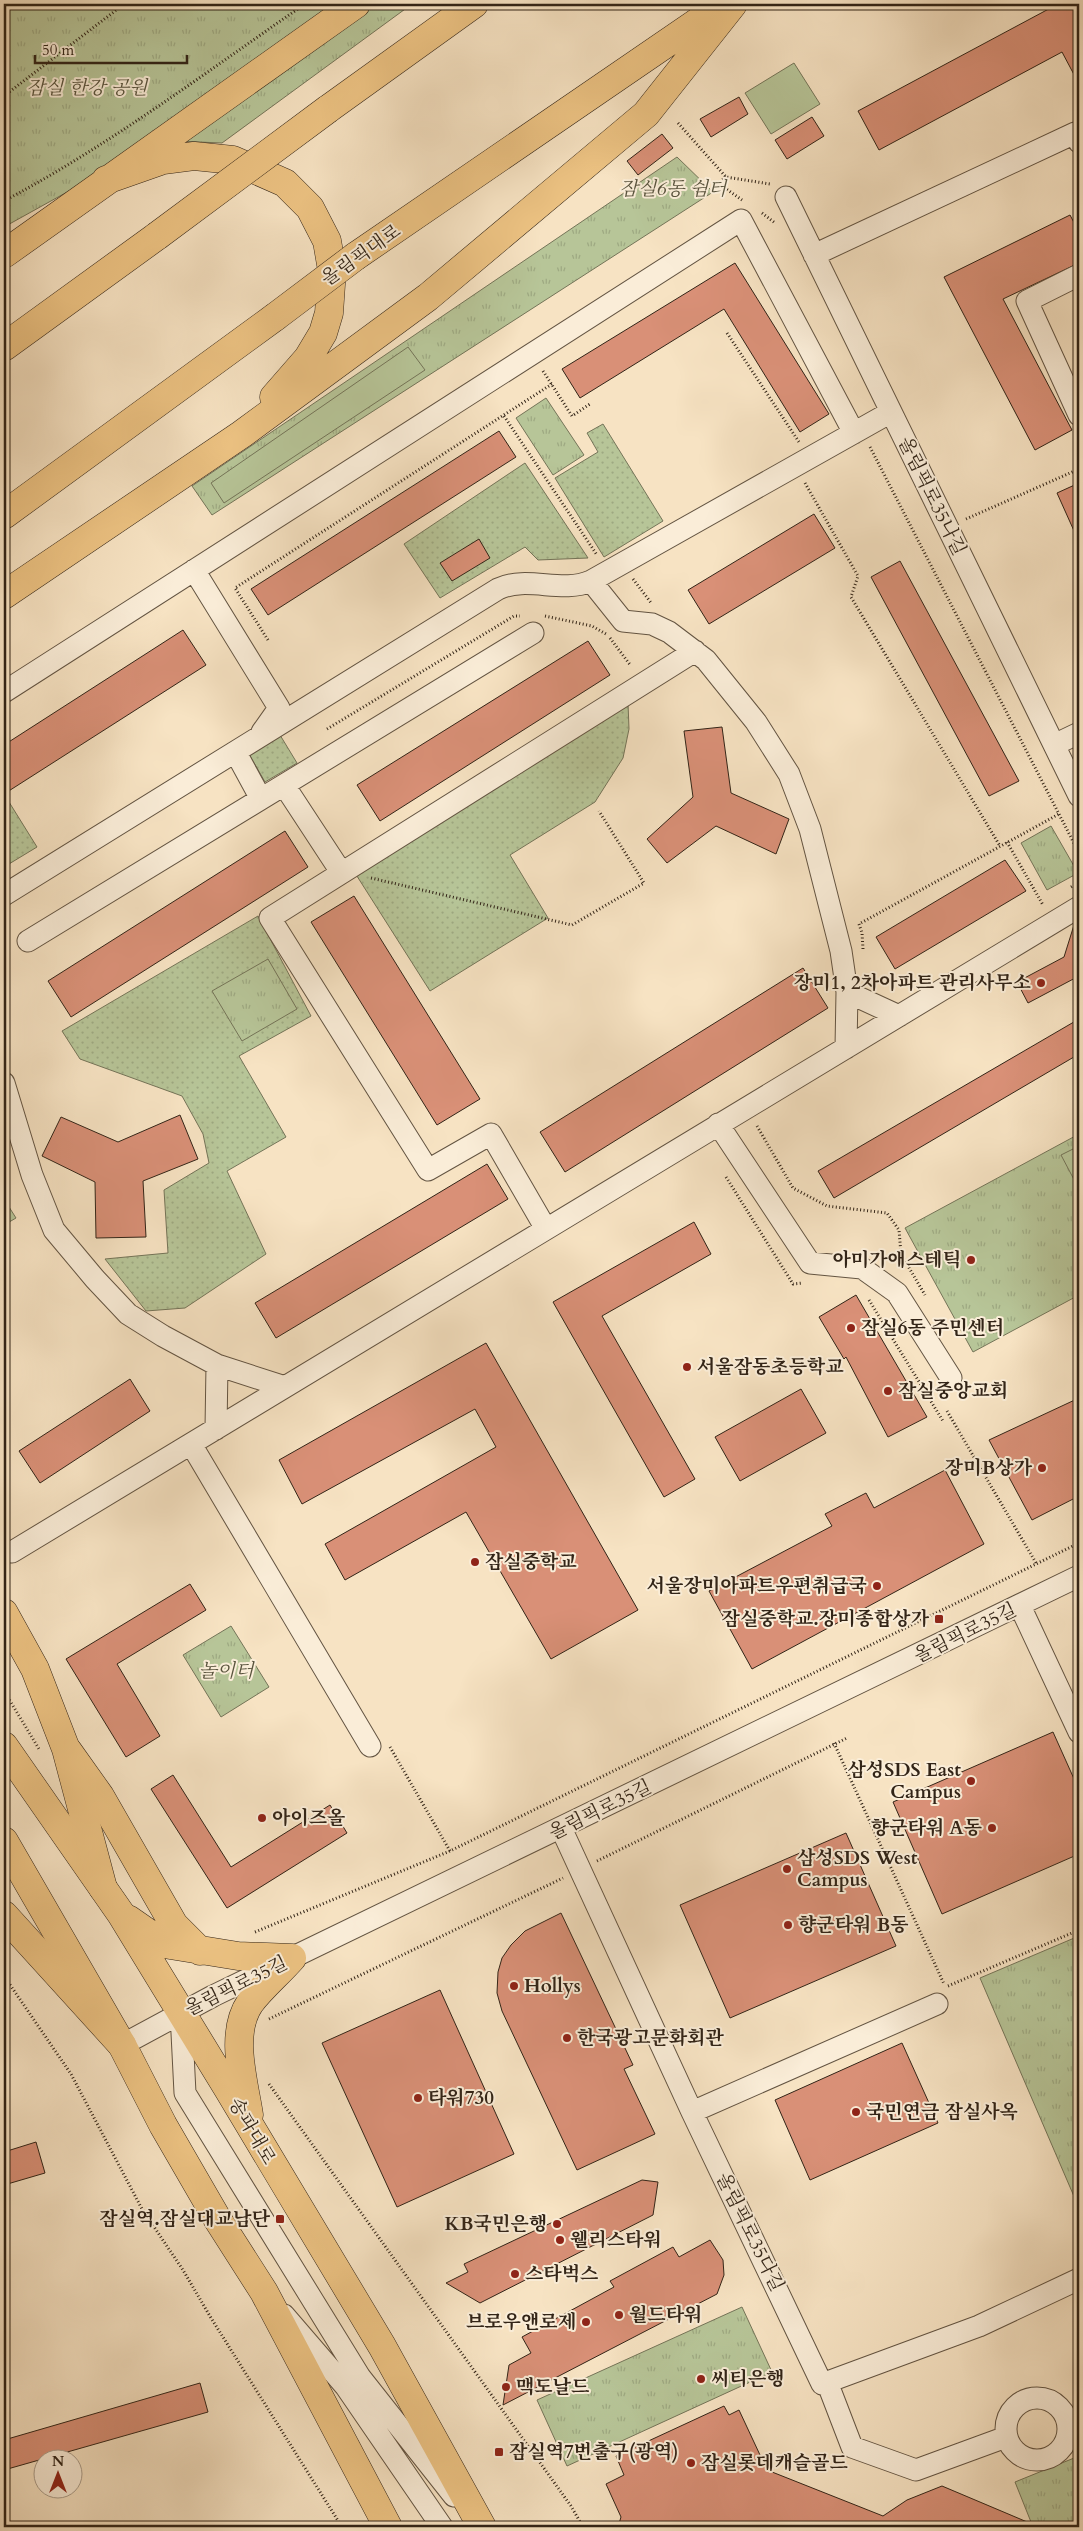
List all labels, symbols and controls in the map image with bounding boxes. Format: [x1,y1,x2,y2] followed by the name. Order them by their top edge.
[35,32,188,64] scale bar
[42,40,74,60] text: 50 m
[27,75,149,101] park label: 잠실 한강 공원
[620,176,728,202] park label: 잠실6동 쉼터
[316,218,406,292] street label: 올림픽대로
[892,432,972,560] street label: 올림픽로35나길
[794,970,1031,996] place label: 장미1, 2차아파트 관리사무소
[1035,977,1047,989] marker: 장미1, 2차아파트 관리사무소
[833,1247,961,1273] place label: 아미가애스테틱
[965,1254,977,1266] marker: 아미가애스테틱
[861,1315,1004,1341] place label: 잠실6동 주민센터
[845,1322,857,1334] marker: 잠실6동 주민센터
[697,1354,844,1380] place label: 서울잠동초등학교
[681,1361,693,1373] marker: 서울잠동초등학교
[898,1378,1008,1404] place label: 잠실중앙교회
[882,1385,894,1397] marker: 잠실중앙교회
[945,1455,1033,1481] place label: 장미B상가
[1036,1462,1048,1474] marker: 장미B상가
[485,1549,577,1575] place label: 잠실중학교
[469,1556,481,1568] marker: 잠실중학교
[647,1573,867,1599] place label: 서울장미아파트우편취급국
[871,1580,883,1592] marker: 서울장미아파트우편취급국
[909,1597,1021,1669] street label: 올림픽로35길
[722,1606,930,1632] place label: 잠실중학교.장미종합상가
[933,1613,945,1625] marker: 잠실중학교.장미종합상가
[198,1658,255,1684] park label: 놀이터
[847,1757,961,1805] place label: 삼성SDS East Campus
[544,1774,656,1846] street label: 올림픽로35길
[965,1775,977,1787] marker: 삼성SDS East Campus
[272,1805,345,1831] place label: 아이즈올
[256,1812,268,1824] marker: 아이즈올
[871,1815,982,1841] place label: 향군타워 A동
[986,1822,998,1834] marker: 향군타워 A동
[797,1845,918,1893] place label: 삼성SDS West Campus
[781,1863,793,1875] marker: 삼성SDS West Campus
[798,1912,909,1938] place label: 향군타워 B동
[782,1919,794,1931] marker: 향군타워 B동
[180,1950,292,2022] street label: 올림픽로35길
[524,1973,581,1999] place label: Hollys
[508,1980,520,1992] marker: Hollys
[577,2025,724,2051] place label: 한국광고문화회관
[561,2032,573,2044] marker: 한국광고문화회관
[428,2085,494,2111] place label: 타워730
[412,2092,424,2104] marker: 타워730
[222,2093,282,2169] street label: 송파대로
[866,2099,1018,2125] place label: 국민연금 잠실사옥
[850,2106,862,2118] marker: 국민연금 잠실사옥
[710,2168,790,2296] street label: 올림픽로35다길
[99,2206,271,2232] place label: 잠실역.잠실대교남단
[444,2211,547,2237] place label: KB국민은행
[274,2213,286,2225] marker: 잠실역.잠실대교남단
[551,2218,563,2230] marker: KB국민은행
[570,2227,662,2253] place label: 웰리스타워
[554,2234,566,2246] marker: 웰리스타워
[525,2261,599,2287] place label: 스타벅스
[509,2268,521,2280] marker: 스타벅스
[629,2302,702,2328] place label: 월드타워
[466,2309,576,2335] place label: 브로우앤로제
[613,2309,625,2321] marker: 월드타워
[580,2316,592,2328] marker: 브로우앤로제
[711,2366,784,2392] place label: 씨티은행
[695,2373,707,2385] marker: 씨티은행
[516,2374,590,2400] place label: 맥도날드
[500,2381,512,2393] marker: 맥도날드
[509,2439,678,2465] place label: 잠실역7번출구(광역)
[493,2446,505,2458] marker: 잠실역7번출구(광역)
[32,2448,82,2498] north arrow
[701,2450,848,2476] place label: 잠실롯데캐슬골드
[52,2452,64,2471] text: N
[685,2457,697,2469] marker: 잠실롯데캐슬골드

